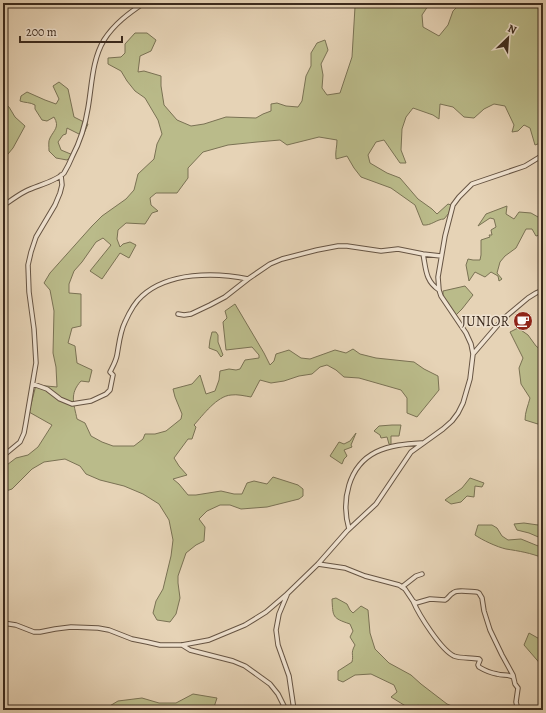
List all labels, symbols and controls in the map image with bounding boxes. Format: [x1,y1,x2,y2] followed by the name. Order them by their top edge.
[20,18,122,44] scale bar
[488,18,528,58] north arrow
[505,21,519,38] text: N
[26,24,57,40] text: 200 m
[512,310,534,332] cafe icon: JUNIOR
[462,312,509,331] place label: JUNIOR

